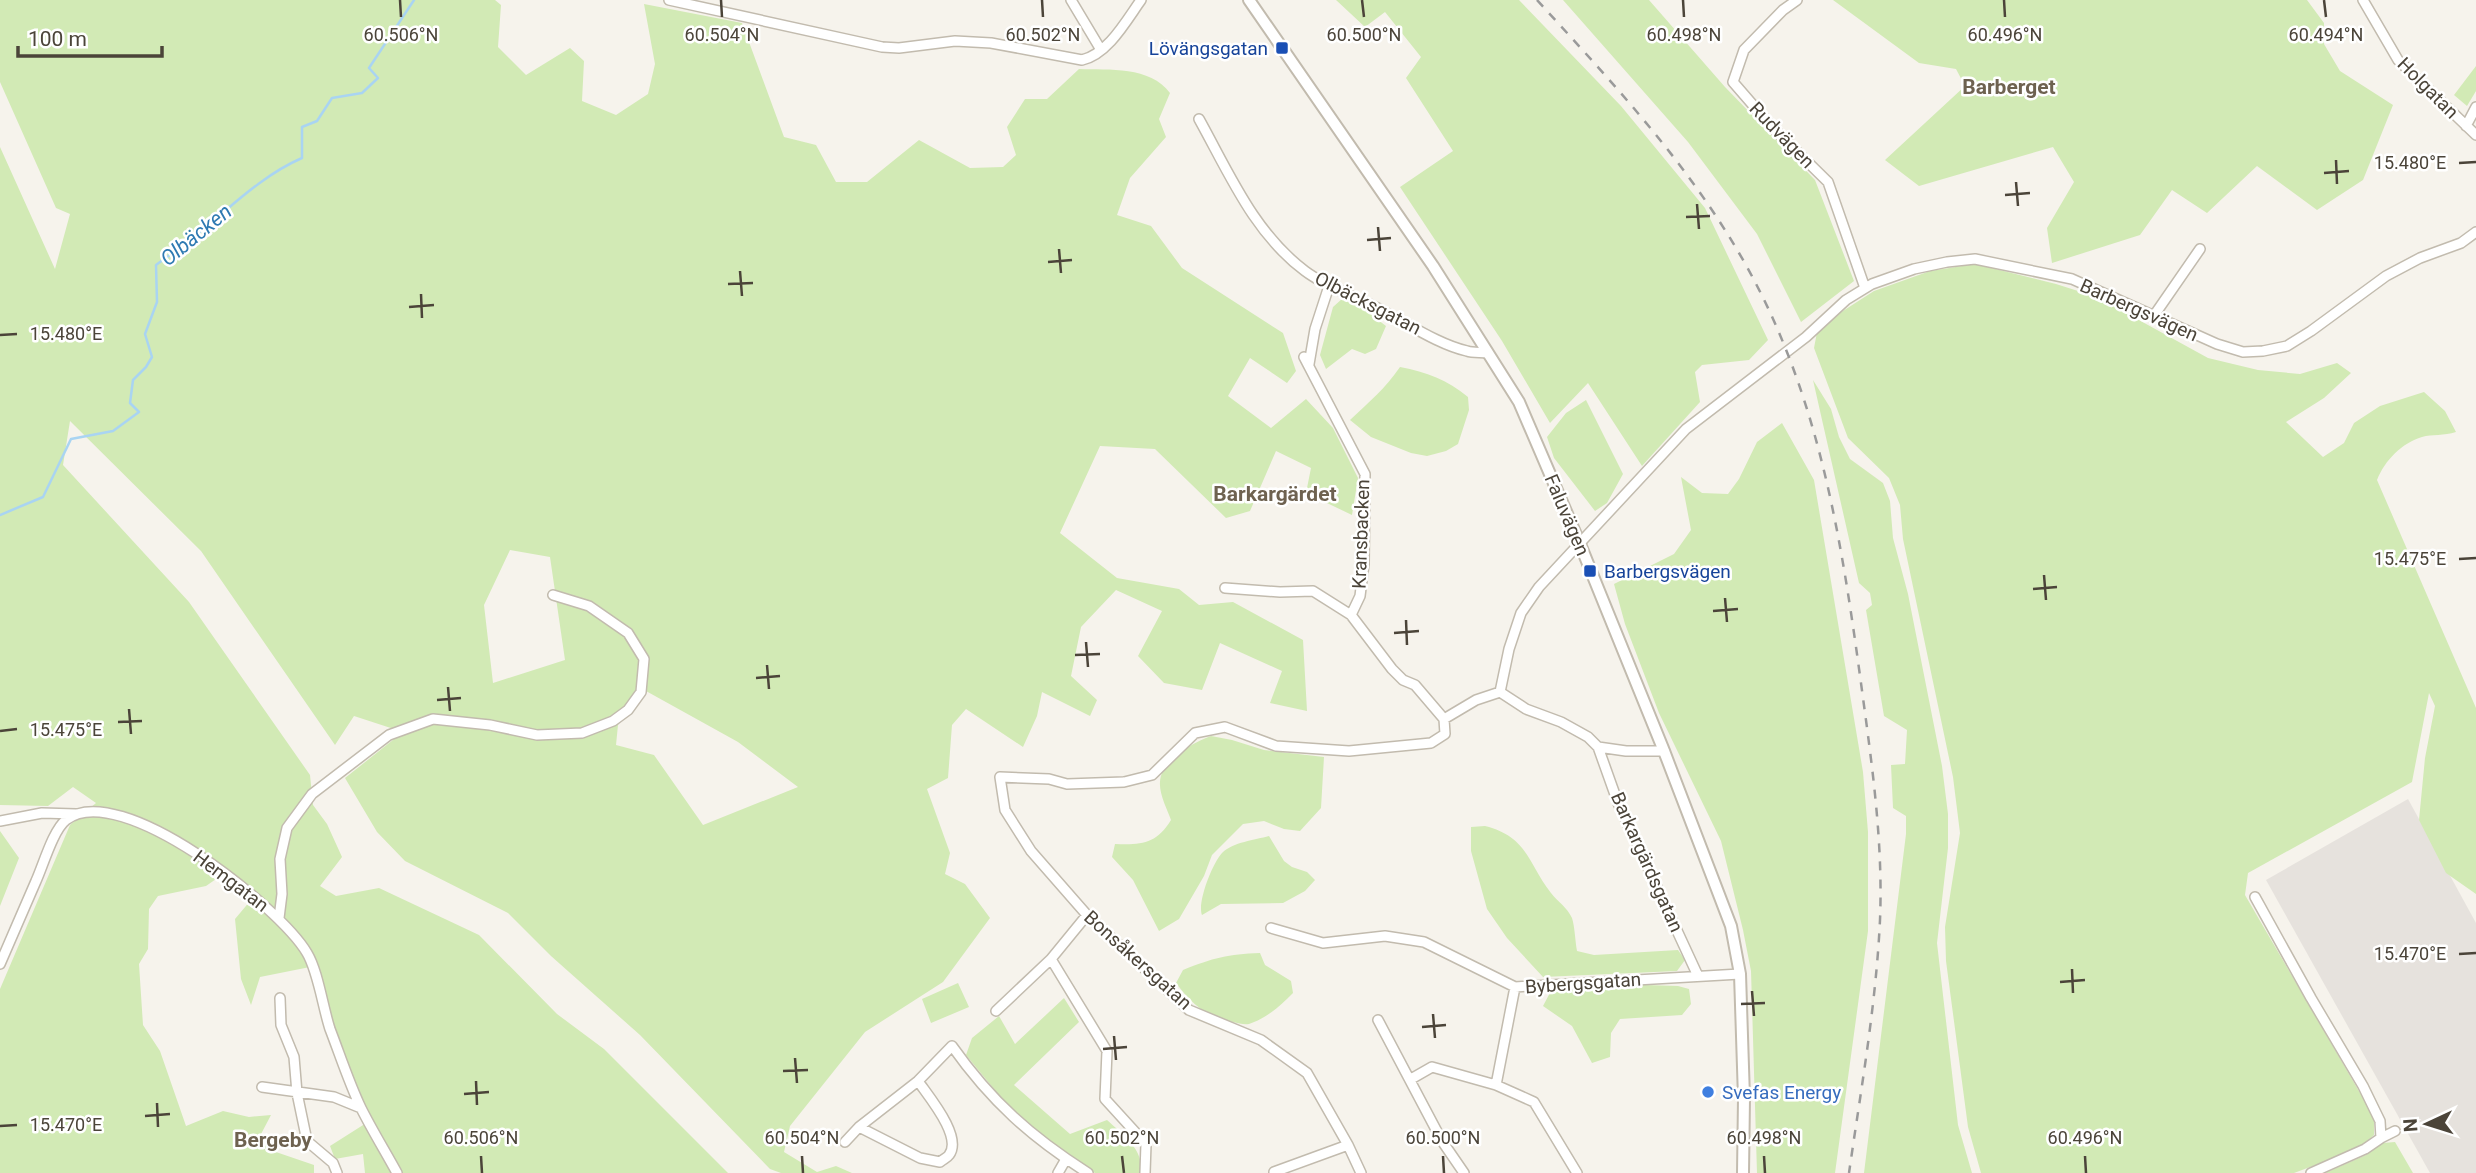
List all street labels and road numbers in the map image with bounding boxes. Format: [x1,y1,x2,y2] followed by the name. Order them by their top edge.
[2393,53,2463,123] street label: Holgatan
[1745,97,1819,173] street label: Rudvägen
[1311,266,1425,340] street label: Olbäcksgatan
[2076,274,2202,346] street label: Barbergsvägen
[1540,471,1594,559] street label: Faluvägen
[1348,479,1374,589] street label: Kransbacken
[1606,788,1688,936] street label: Barkargärdsgatan
[189,845,273,917] street label: Hemgatan
[1079,906,1197,1014] street label: Bonsåkersgatan
[1524,967,1642,999] street label: Bybergsgatan

